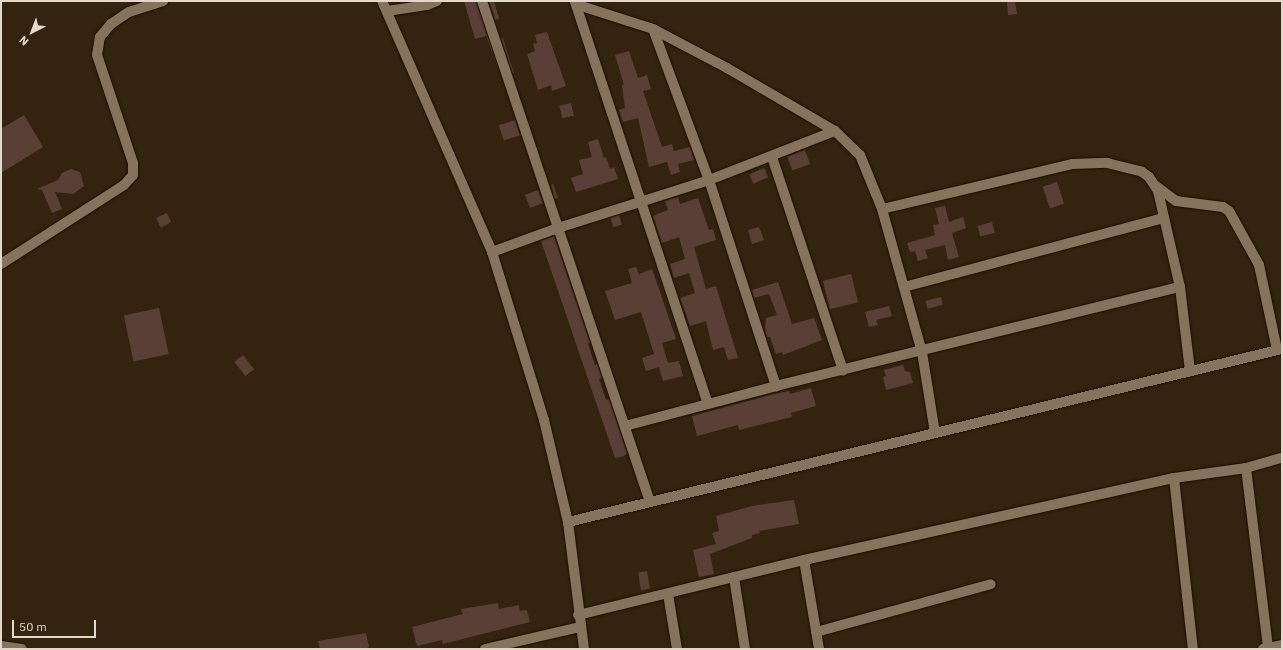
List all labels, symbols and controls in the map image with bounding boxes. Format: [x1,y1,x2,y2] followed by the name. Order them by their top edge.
[12,12,52,52] north arrow
[16,33,32,49] text: N
[14,612,98,638] scale bar
[19,619,47,634] text: 50 m

